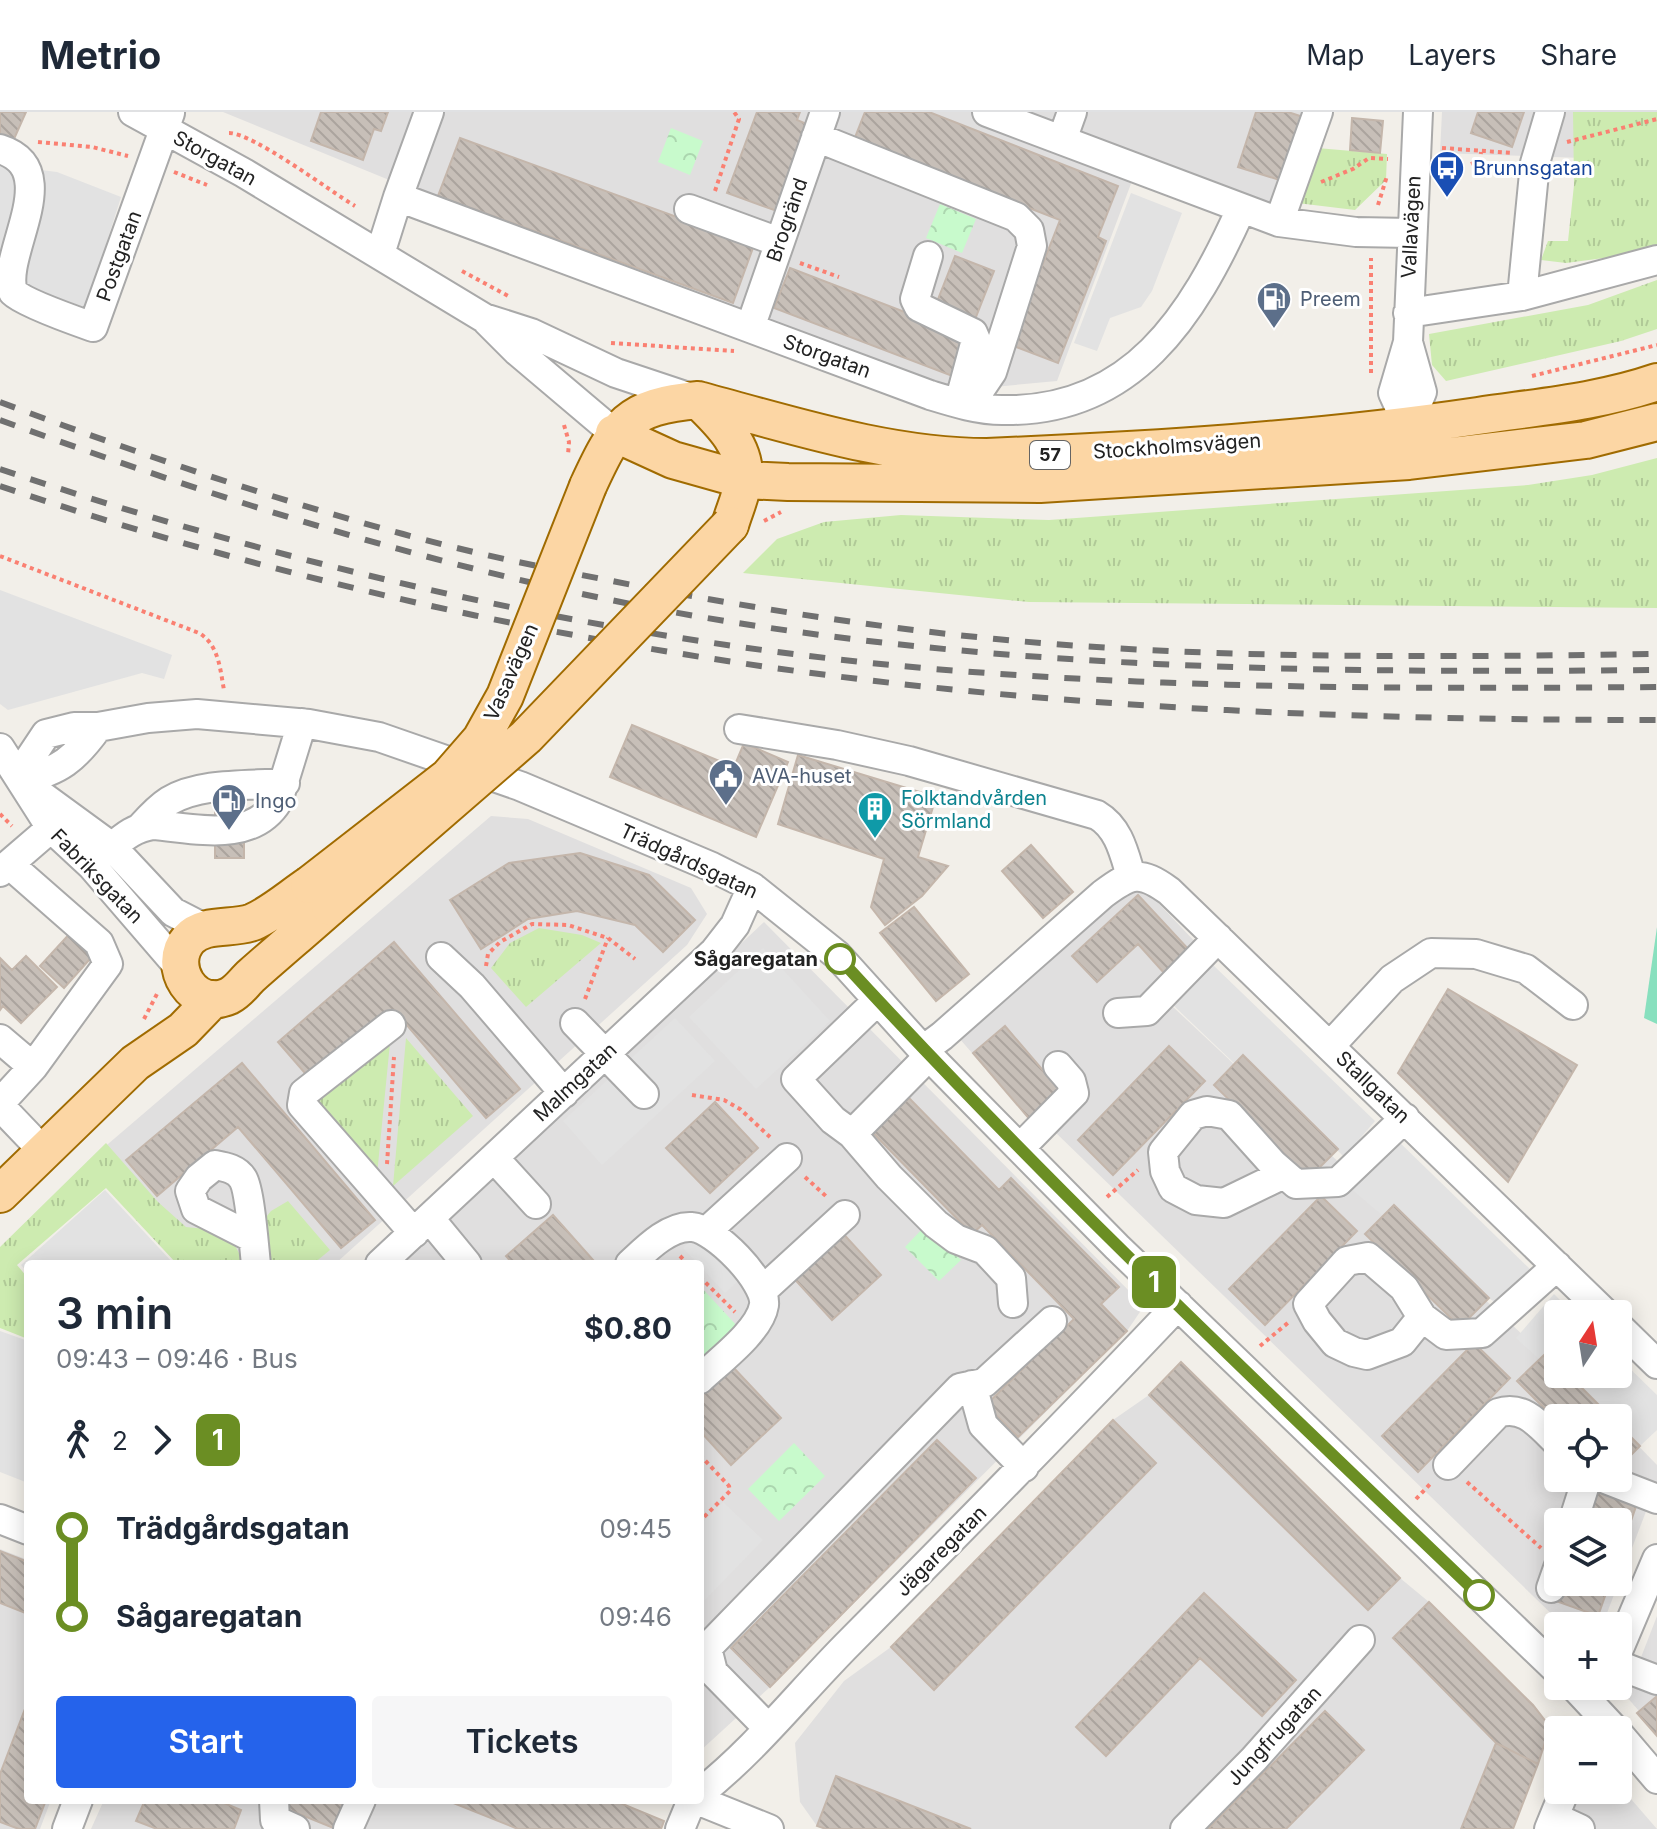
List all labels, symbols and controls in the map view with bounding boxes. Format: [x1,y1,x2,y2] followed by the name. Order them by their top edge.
[40,32,161,78] text: Metrio
[1306,38,1364,72] text: Map
[1408,38,1496,72] text: Layers
[1540,38,1617,72] text: Share
[169,125,261,191] street label: Storgatan
[1428,149,1466,199] bus stop icon: Brunnsgatan
[1473,156,1593,180] place label: Brunnsgatan
[761,175,813,265] street label: Brogränd
[1396,175,1426,279] street label: Vallavägen
[92,207,146,305] street label: Postgatan
[1255,280,1293,330] fuel station icon: Preem
[1300,287,1361,311] place label: Preem
[780,329,874,383] street label: Storgatan
[1092,428,1262,464] street label: Stockholmsvägen
[1030,441,1070,469] road number: 57
[479,620,543,724] street label: Vasavägen
[707,757,745,807] public building icon: AVA-huset
[752,764,852,788] place label: AVA-huset
[210,782,248,832] fuel station icon: Ingo
[901,786,1047,833] place label: Folktandvården Sörmland
[255,789,296,813] place label: Ingo
[856,790,894,840] building icon: Folktandvården Sörmland
[616,819,762,903] street label: Trädgårdsgatan
[46,824,148,928] street label: Fabriksgatan
[825,944,855,974] marker: Sågaregatan
[694,947,818,971] place label: Sågaregatan
[528,1037,622,1127] street label: Malmgatan
[1331,1046,1415,1128] street label: Stallgatan
[1128,1256,1180,1308] line badge: 1
[1148,1265,1160,1299] text: 1
[56,1286,173,1340] text: 3 min
[1544,1300,1632,1388] north arrow
[1544,1300,1632,1804] map controls
[584,1310,672,1346] text: $0.80
[56,1343,298,1374] text: 09:43 – 09:46 · Bus
[1544,1404,1632,1492] button: locate
[56,1418,100,1462] icon: walk
[140,1418,184,1462] icon: forward
[212,1423,224,1457] text: 1
[112,1425,128,1456] text: 2
[891,1501,991,1601] street label: Jägaregatan
[1544,1508,1632,1596] button: layers
[116,1510,350,1546] text: Trädgårdsgatan
[599,1513,672,1544] text: 09:45
[1464,1580,1494,1610] unlabelled marker
[116,1598,302,1634] text: Sågaregatan
[599,1601,672,1632] text: 09:46
[1544,1612,1632,1700] button: +
[1222,1681,1326,1791] street label: Jungfrugatan
[56,1696,356,1788] button: Start
[372,1696,672,1788] button: Tickets
[1544,1716,1632,1804] button: −

